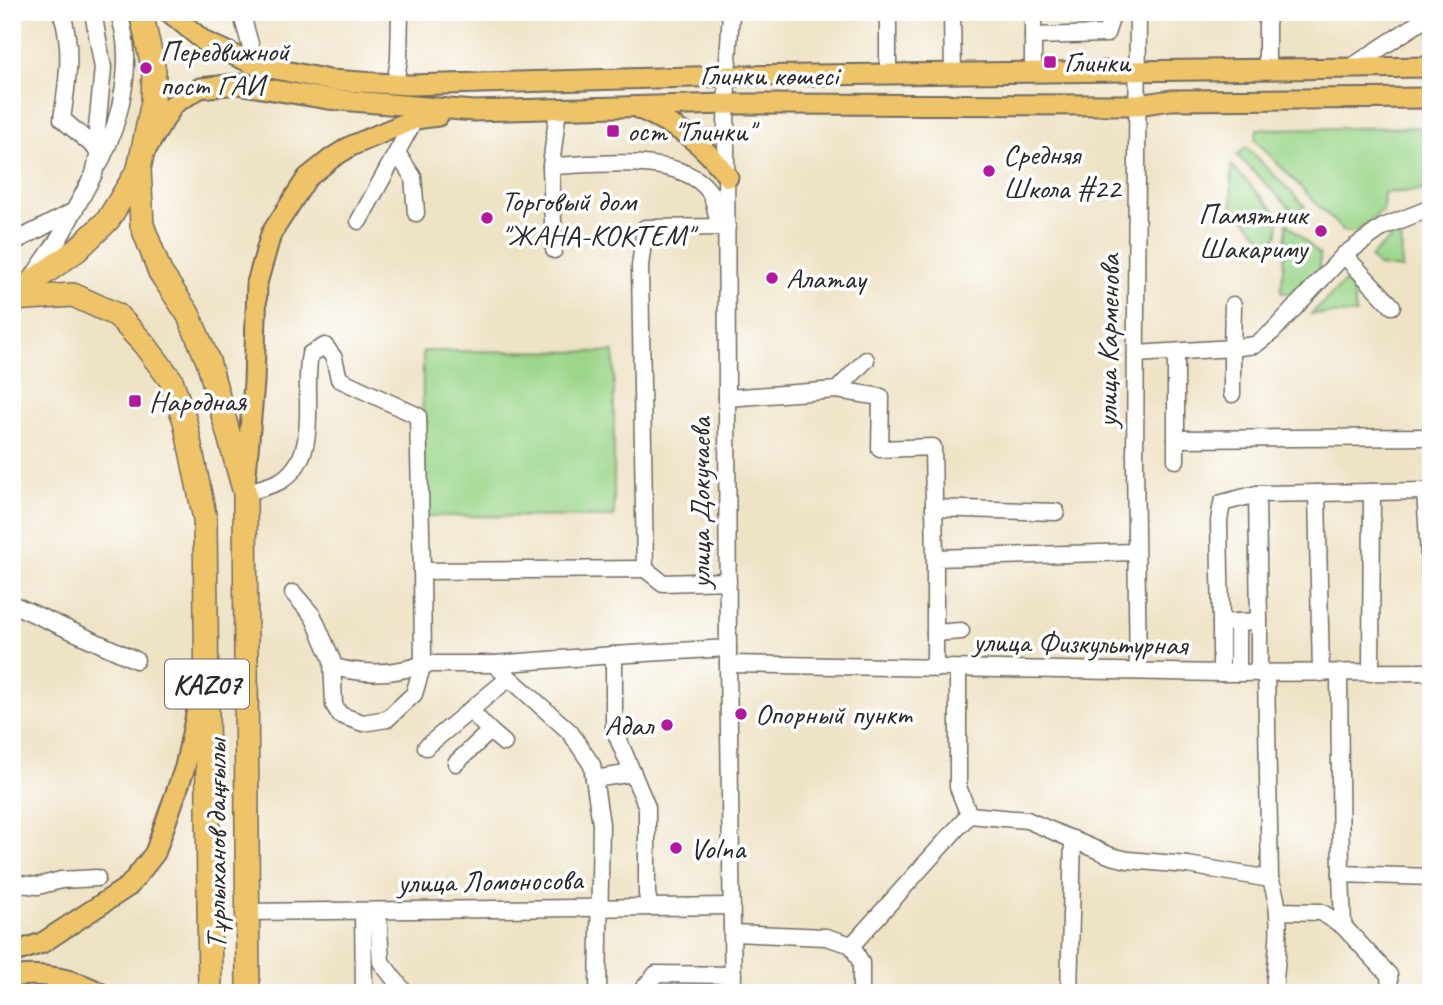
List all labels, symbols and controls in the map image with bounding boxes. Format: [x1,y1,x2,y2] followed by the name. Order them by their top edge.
[160,32,291,104] place label: Передвижной пост ГАИ
[1064,43,1132,81] place label: Глинки
[1042,54,1058,70] marker: Глинки
[700,56,842,94] street label: Глинки көшесі
[138,60,154,76] marker: Передвижной пост ГАИ
[627,112,760,150] place label: ост "Глинки"
[605,123,621,139] marker: ост "Глинки"
[1003,135,1123,207] place label: Средняя Школа #22
[981,163,997,179] marker: Средняя Школа #22
[501,182,699,254] place label: Торговый дом "ЖАНА-КОКТЕМ"
[1198,195,1310,267] place label: Памятник Шакариму
[479,210,495,226] marker: Торговый дом "ЖАНА-КОКТЕМ"
[1313,223,1329,239] marker: Памятник Шакариму
[1087,252,1129,430] street label: улица Карменова
[786,259,868,297] place label: Алатау
[764,270,780,286] marker: Алатау
[149,382,247,420] place label: Народная
[127,393,143,409] marker: Народная
[681,416,719,590] street label: улица Докучаева
[971,622,1190,664] street label: улица Физкультурная
[165,660,249,708] road number: KAZ07
[755,695,914,733] place label: Опорный пункт
[604,706,655,744] place label: Адал
[733,706,749,722] marker: Опорный пункт
[659,717,675,733] marker: Адал
[197,737,235,949] street label: Тұрлыханов даңғылы
[690,829,747,867] place label: Volna
[668,840,684,856] marker: Volna
[395,860,585,902] street label: улица Ломоносова

